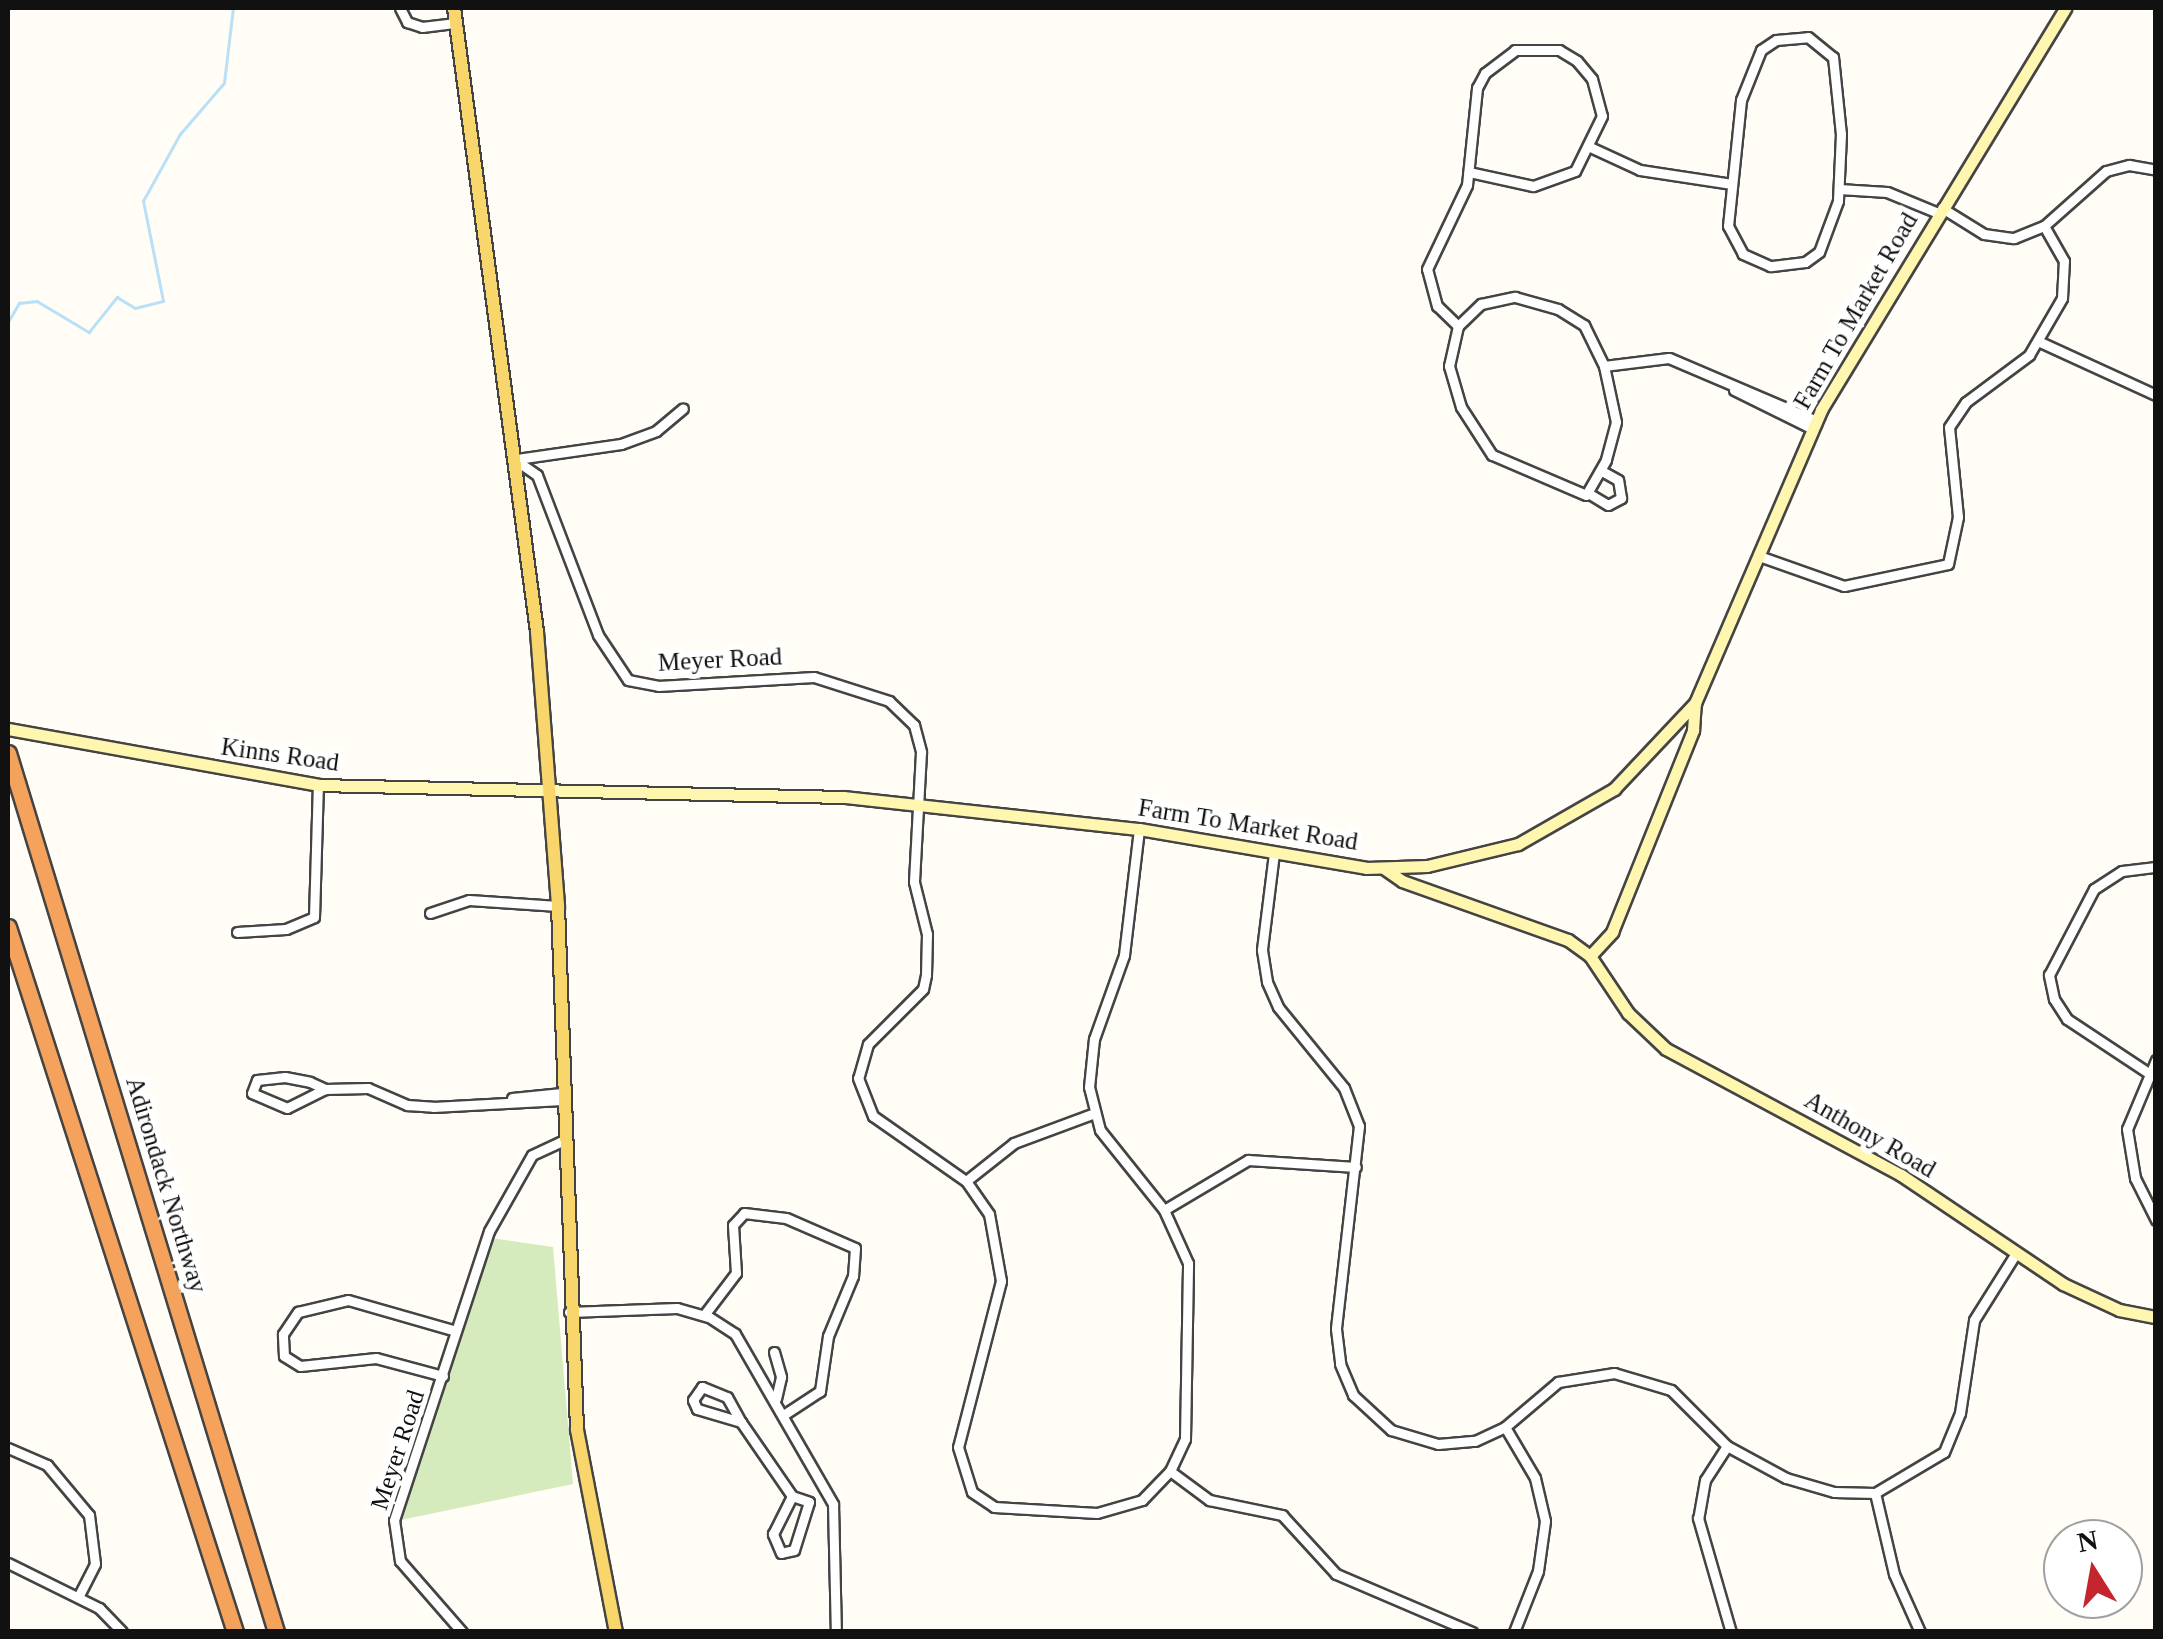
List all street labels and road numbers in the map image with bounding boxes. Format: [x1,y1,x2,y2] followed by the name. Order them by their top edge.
[1787,207,1925,415] street label: Farm To Market Road
[657,642,783,678] street label: Meyer Road
[219,732,341,778] street label: Kinns Road
[1136,793,1360,857] street label: Farm To Market Road
[119,1073,213,1297] street label: Adirondack Northway
[1799,1085,1941,1185] street label: Anthony Road
[365,1386,431,1514] street label: Meyer Road

